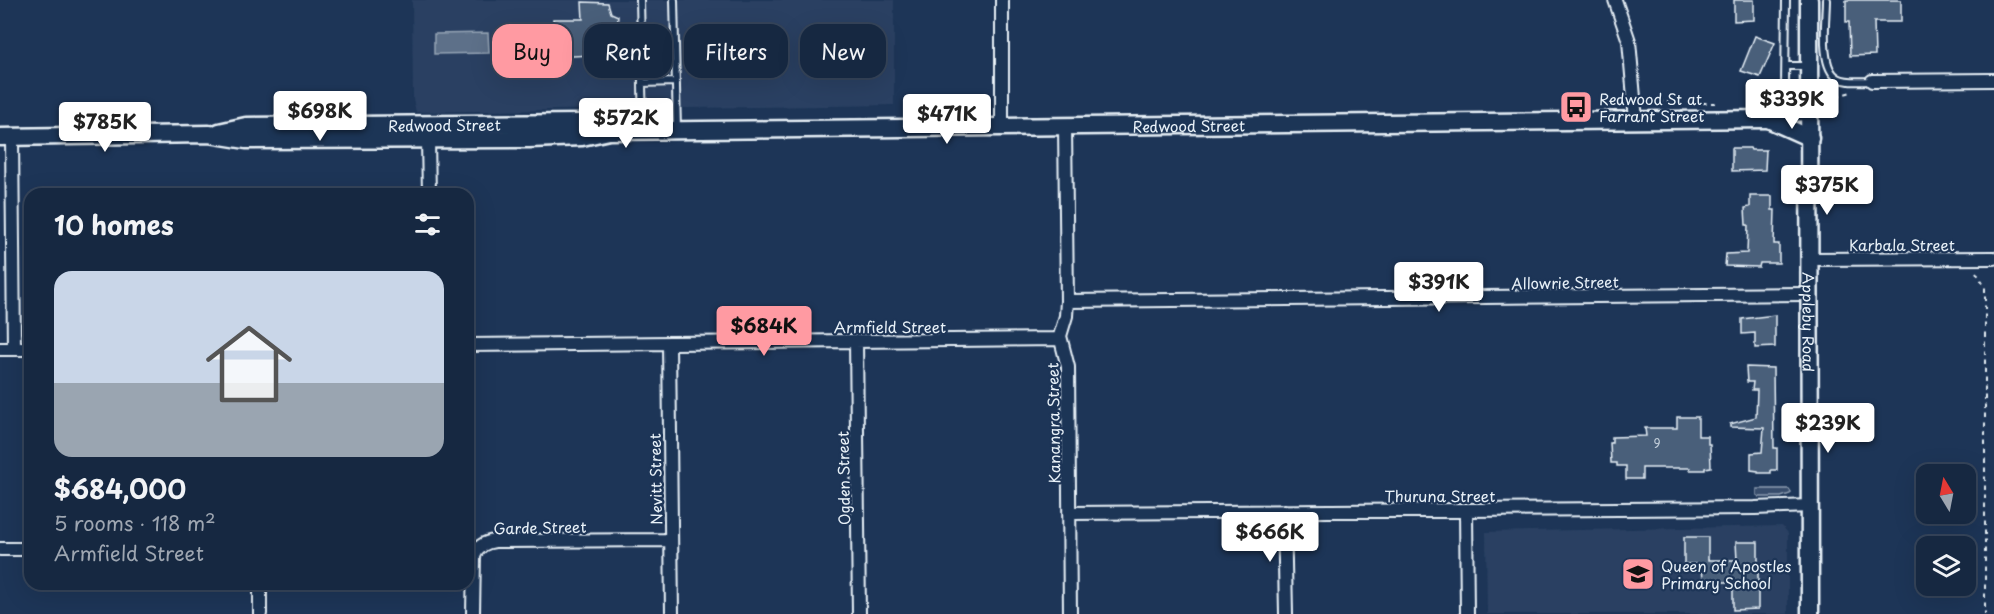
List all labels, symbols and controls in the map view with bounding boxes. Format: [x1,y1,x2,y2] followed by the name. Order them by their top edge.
[492,24,572,78] chip: Buy
[584,24,672,78] chip: Rent
[684,24,788,78] chip: Filters
[800,24,886,78] chip: New
[1750,79,1834,130] pin: $339K
[1760,83,1824,113] text: $339K
[1599,87,1704,127] place label: Redwood St at Farrant Street
[1558,89,1594,125] bus stop icon: Redwood St at Farrant Street
[278,91,362,142] pin: $698K
[905,94,989,145] pin: $471K
[288,95,352,125] text: $698K
[584,98,668,149] pin: $572K
[917,98,977,128] text: $471K
[63,102,147,153] pin: $785K
[593,102,659,132] text: $572K
[73,106,137,136] text: $785K
[388,112,501,136] street label: Redwood Street
[1132,113,1245,137] street label: Redwood Street
[1785,165,1869,216] pin: $375K
[1795,169,1859,199] text: $375K
[54,205,174,244] text: 10 homes
[411,208,444,241] icon: filters
[1849,233,1955,256] street label: Karbala Street
[1397,262,1481,313] pin: $391K
[1408,266,1470,296] text: $391K
[1511,270,1619,294] street label: Allowrie Street
[1798,272,1821,372] street label: Appleby Road
[722,306,806,357] pin: $684K
[195,310,303,418] icon: home
[731,310,797,340] text: $684K
[834,315,946,338] street label: Armfield Street
[1040,362,1066,484] street label: Kanangra Street
[1786,403,1870,454] pin: $239K
[1795,407,1861,437] text: $239K
[831,431,855,525] street label: Ogden Street
[643,433,667,525] street label: Nevitt Street
[1653,434,1661,452] house number: 9
[1916,464,1976,524] north arrow
[1916,464,1976,596] map controls
[54,469,186,508] text: $684,000
[1385,484,1495,507] street label: Thuruna Street
[54,508,216,538] text: 5 rooms · 118 m²
[1228,512,1312,563] pin: $666K
[493,515,587,539] street label: Garde Street
[1236,516,1304,546] text: $666K
[1916,536,1976,596] button: layers
[54,538,204,568] text: Armfield Street
[1661,554,1792,594] place label: Queen of Apostles Primary School
[1620,556,1656,592] school or university icon: Queen of Apostles Primary School

